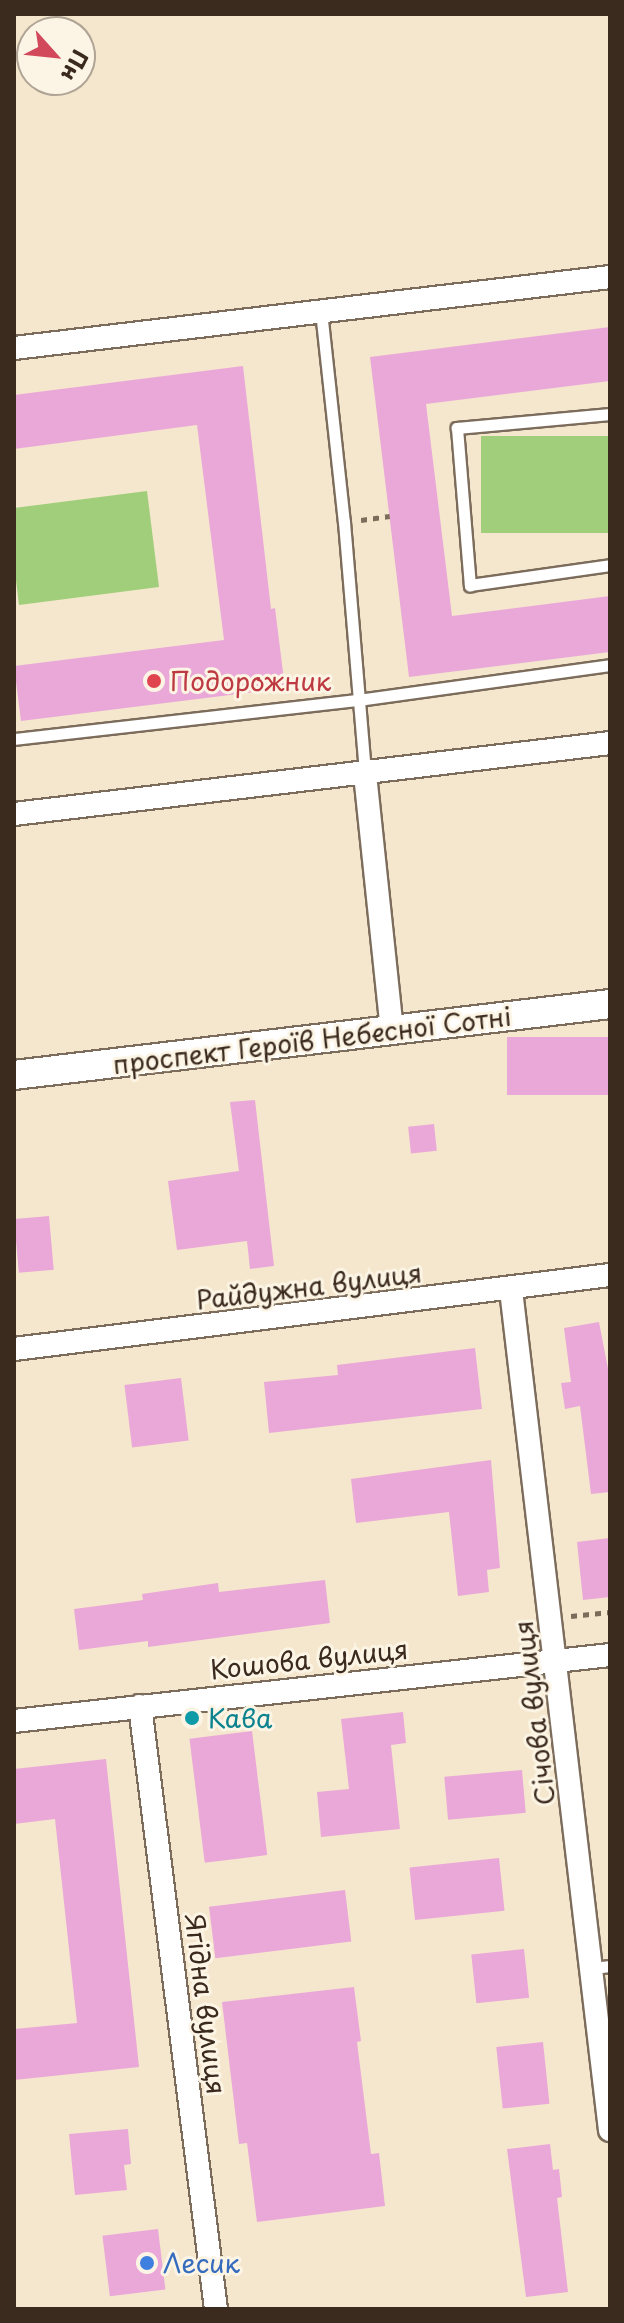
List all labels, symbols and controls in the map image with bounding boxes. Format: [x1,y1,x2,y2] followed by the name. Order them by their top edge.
[16,16,96,96] north arrow
[54,45,98,88] text: Пн
[170,665,331,697] place label: Подорожник
[145,672,163,690] marker: Подорожник
[110,1000,514,1080] street label: проспект Героїв Небесної Сотні
[193,1257,425,1315] street label: Райдужна вулиця
[507,1618,561,1808] street label: Січова вулиця
[208,1633,410,1685] street label: Кошова вулиця
[208,1702,272,1734] place label: Кава
[183,1709,201,1727] marker: Кава
[179,1911,233,2097] street label: Ягідна вулиця
[163,2247,240,2279] place label: Лесик
[138,2254,156,2272] marker: Лесик

